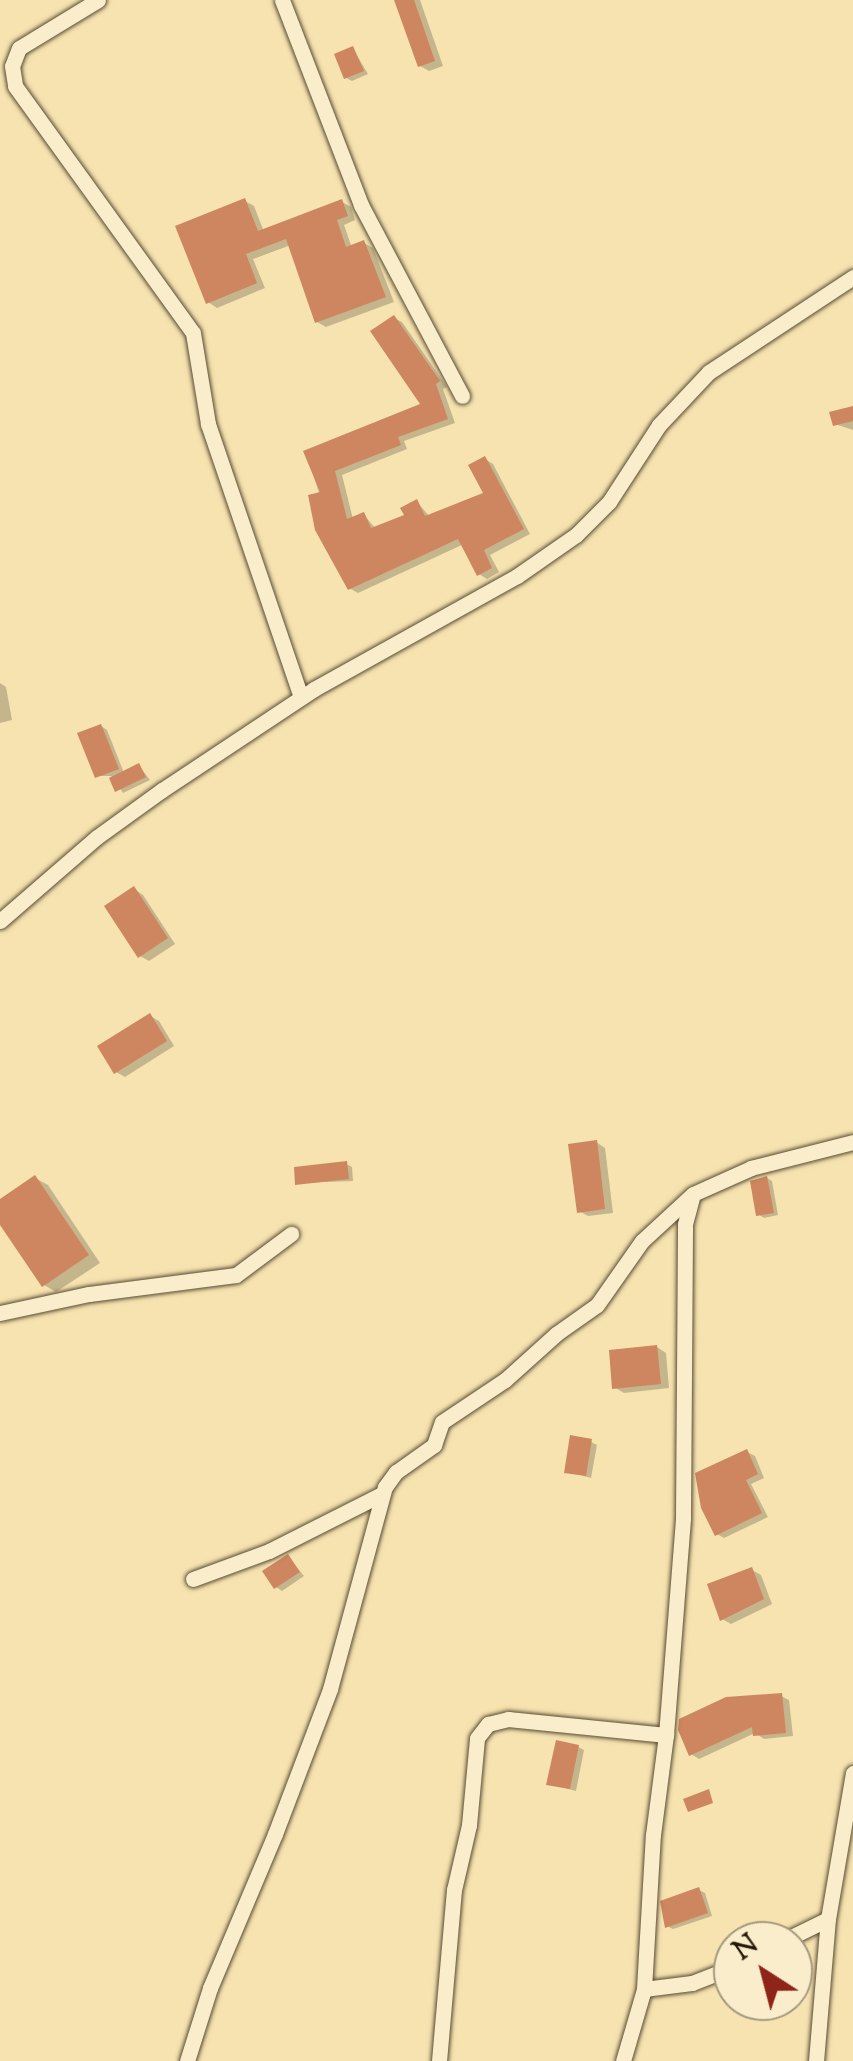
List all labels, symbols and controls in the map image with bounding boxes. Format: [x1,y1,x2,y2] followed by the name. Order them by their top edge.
[713,1921,813,2021] north arrow
[726,1926,767,1971] text: N

